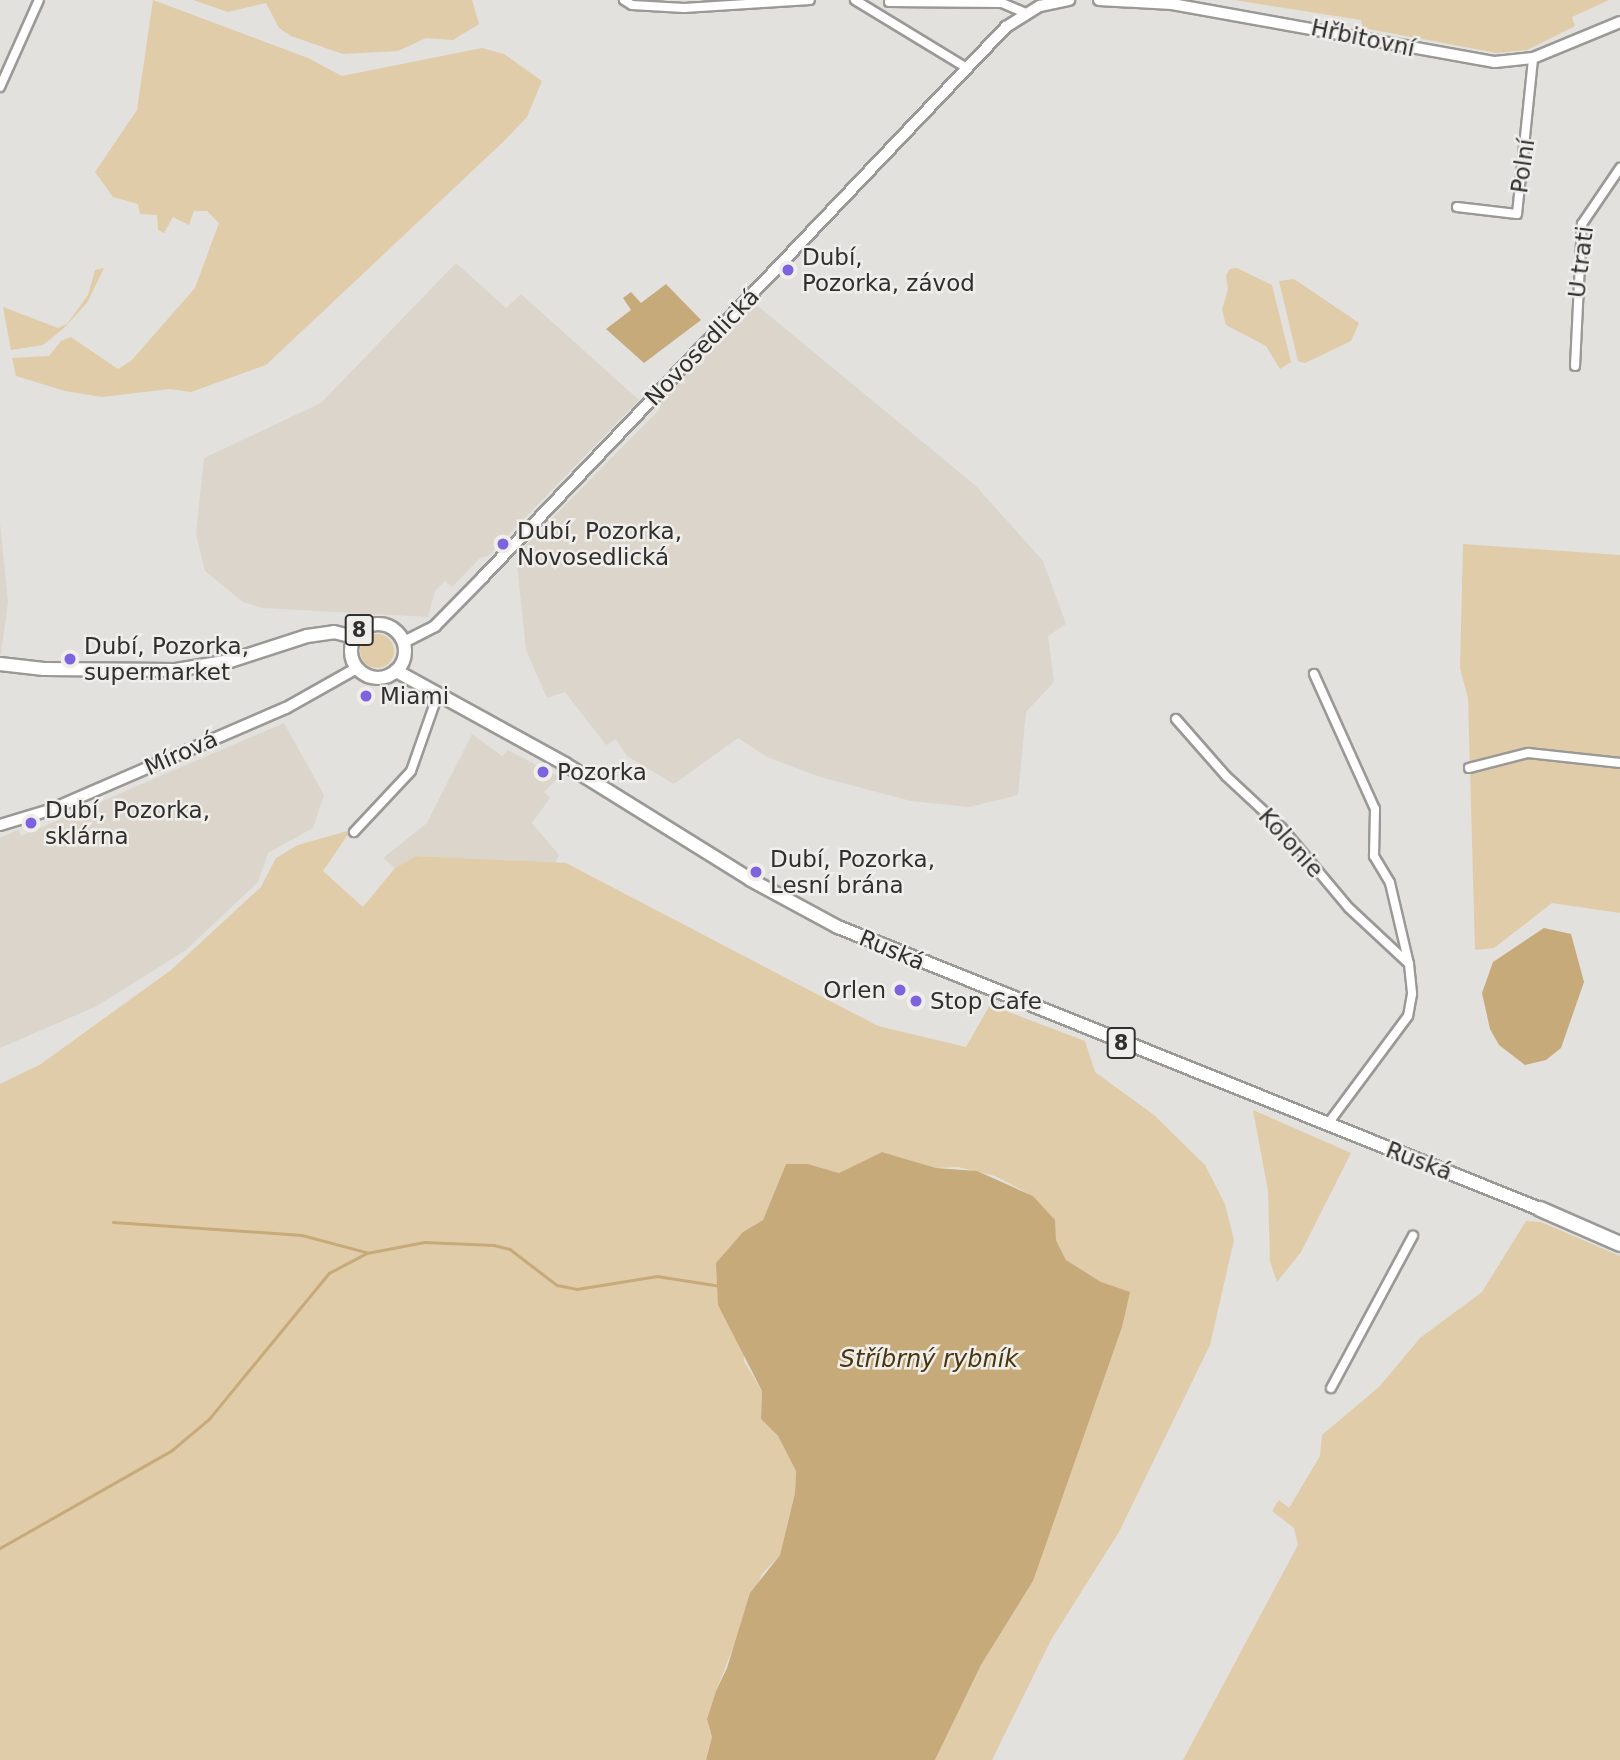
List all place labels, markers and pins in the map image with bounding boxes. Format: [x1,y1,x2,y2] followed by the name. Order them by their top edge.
[802,243,975,297] place label: Dubí, Pozorka, závod
[780,262,796,278] marker: Dubí, Pozorka, závod
[517,517,682,571] place label: Dubí, Pozorka, Novosedlická
[495,536,511,552] marker: Dubí, Pozorka, Novosedlická
[84,632,249,686] place label: Dubí, Pozorka, supermarket
[62,651,78,667] marker: Dubí, Pozorka, supermarket
[380,682,449,710] place label: Miami
[358,688,374,704] marker: Miami
[557,758,647,786] place label: Pozorka
[535,764,551,780] marker: Pozorka
[45,796,210,850] place label: Dubí, Pozorka, sklárna
[23,815,39,831] marker: Dubí, Pozorka, sklárna
[770,845,935,899] place label: Dubí, Pozorka, Lesní brána
[748,864,764,880] marker: Dubí, Pozorka, Lesní brána
[823,976,886,1004] place label: Orlen
[892,982,908,998] marker: Orlen
[930,987,1042,1015] place label: Stop Cafe
[908,993,924,1009] marker: Stop Cafe

